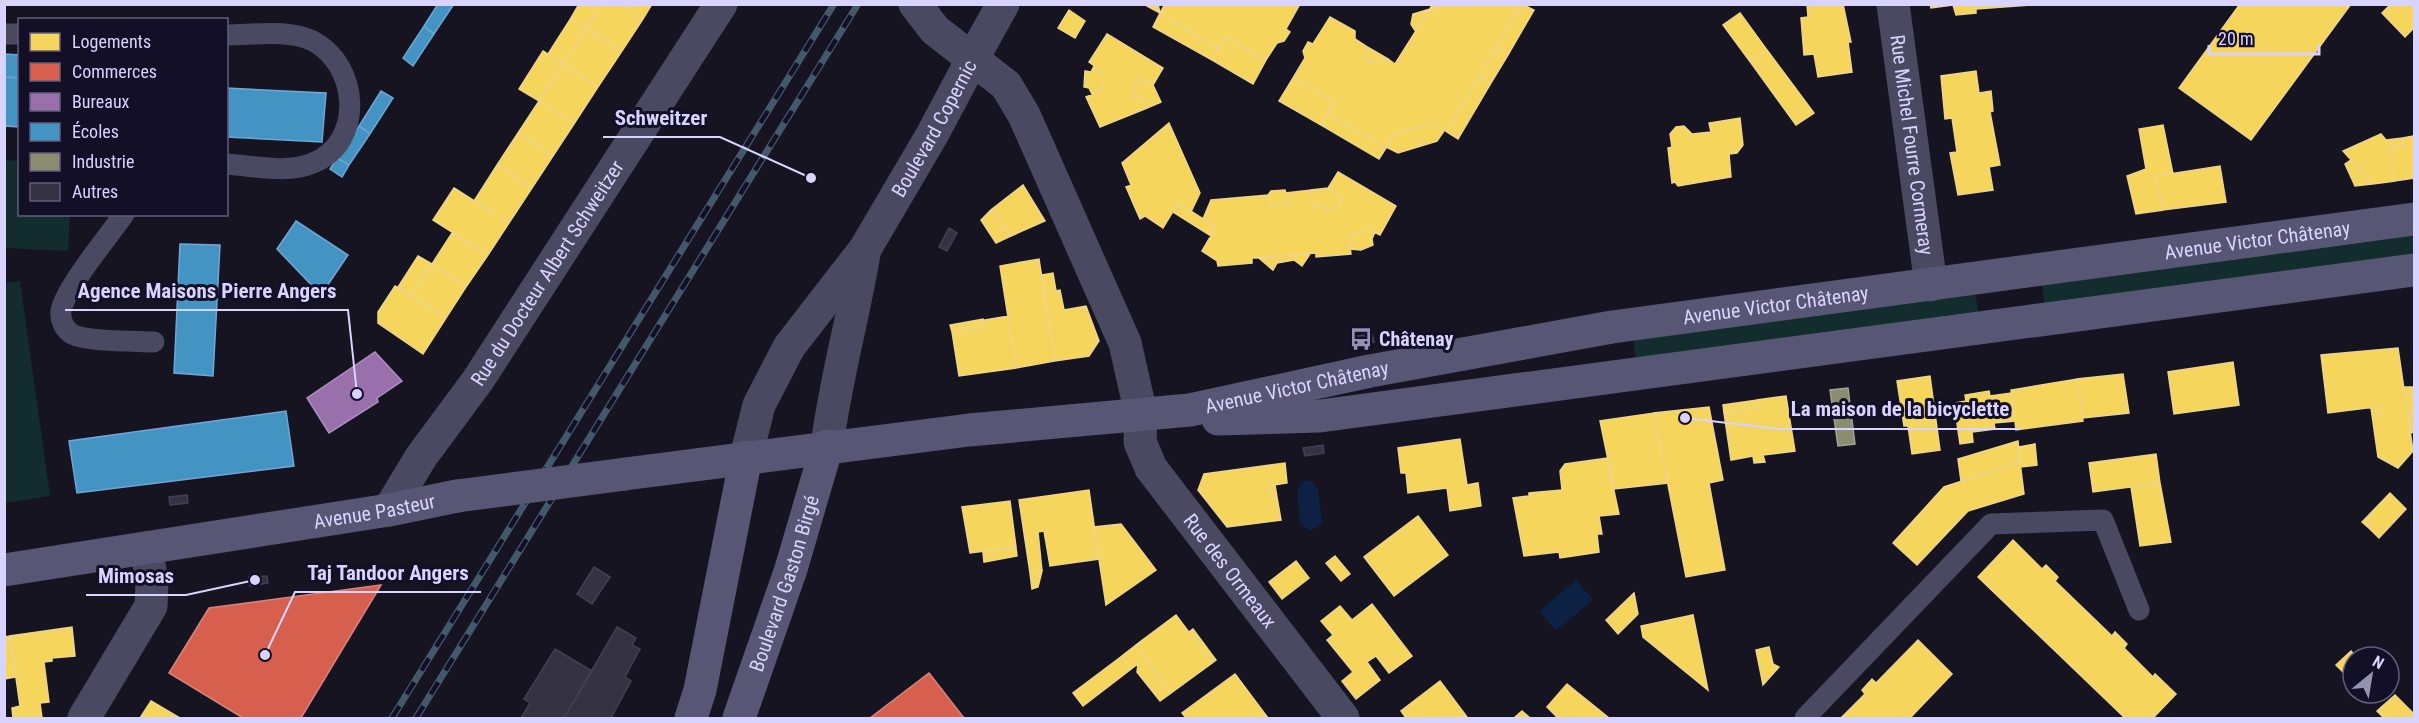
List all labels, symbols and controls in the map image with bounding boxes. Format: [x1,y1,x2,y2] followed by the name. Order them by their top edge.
[18,18,228,216] legend
[2209,18,2318,56] scale bar
[2218,28,2253,49] text: 20 m
[72,31,151,52] text: Logements
[1885,33,1939,256] street label: Rue Michel Fourre Cormeray
[886,56,982,201] street label: Boulevard Copernic
[72,61,157,82] text: Commerces
[72,91,130,112] text: Bureaux
[603,98,720,137] callout: Schweitzer
[615,106,707,130] text: Schweitzer
[72,121,119,142] text: Écoles
[72,151,134,172] text: Industrie
[465,156,629,390] street label: Rue du Docteur Albert Schweitzer
[72,181,118,202] text: Autres
[2163,216,2352,264] street label: Avenue Victor Châtenay
[65,271,348,310] callout: Agence Maisons Pierre Angers
[77,279,337,303] text: Agence Maisons Pierre Angers
[1681,281,1870,329] street label: Avenue Victor Châtenay
[1348,326,1374,352] bus stop icon: Châtenay
[1379,327,1453,351] place label: Châtenay
[1203,356,1391,418] street label: Avenue Victor Châtenay
[1779,390,2021,429] callout: La maison de la bicyclette
[1791,397,2009,421] text: La maison de la bicyclette
[312,489,437,534] street label: Avenue Pasteur
[744,492,824,675] street label: Boulevard Gaston Birgé
[1179,509,1282,633] street label: Rue des Ormeaux
[295,553,481,592] callout: Taj Tandoor Angers
[86,556,186,595] callout: Mimosas
[307,561,469,585] text: Taj Tandoor Angers
[98,564,174,588] text: Mimosas
[2341,645,2401,705] north arrow
[2369,652,2387,673] text: N

